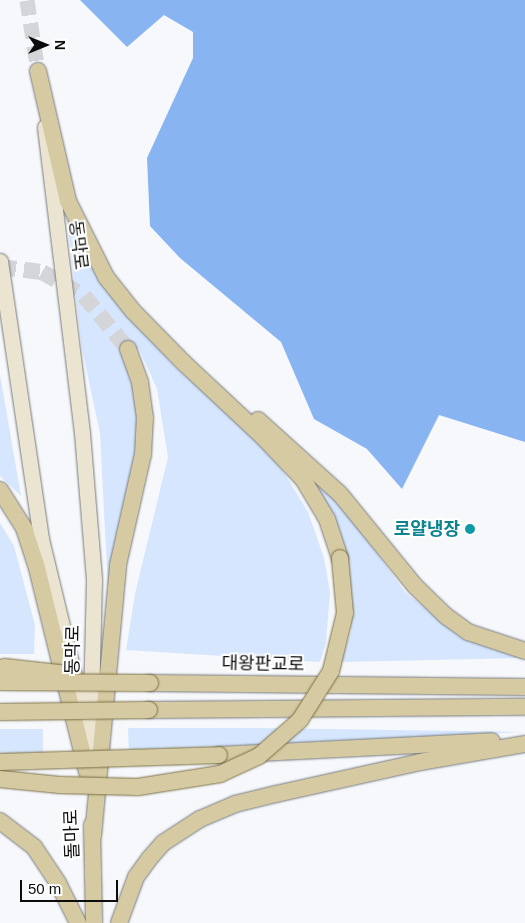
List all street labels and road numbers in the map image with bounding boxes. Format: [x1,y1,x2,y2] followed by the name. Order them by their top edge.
[64,219,92,271] street label: 동막로
[62,625,84,675] street label: 동막로
[221,652,305,676] street label: 대왕판교로
[60,809,84,859] street label: 돌마로

